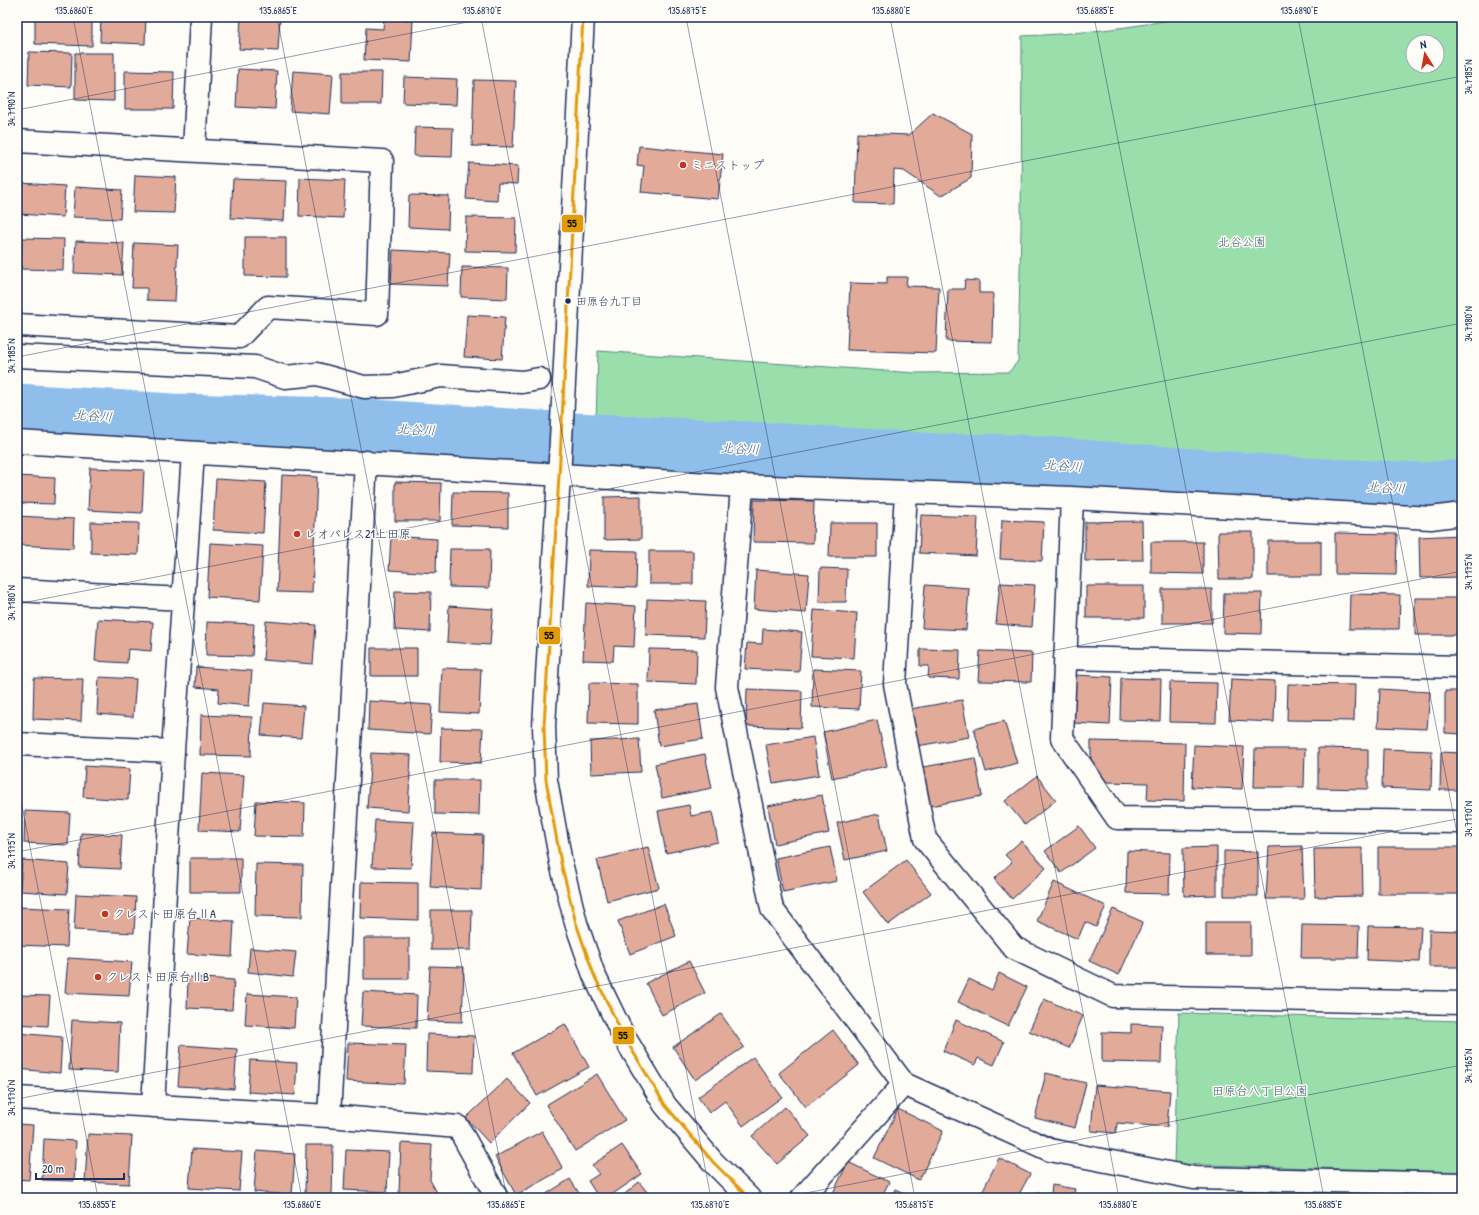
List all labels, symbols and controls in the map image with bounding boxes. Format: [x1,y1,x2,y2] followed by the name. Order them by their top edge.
[55,4,94,17] text: 135.6860°E
[259,4,297,17] text: 135.6865°E
[463,4,502,17] text: 135.6870°E
[668,4,707,17] text: 135.6875°E
[872,4,911,17] text: 135.6880°E
[1076,4,1115,17] text: 135.6885°E
[1280,4,1318,17] text: 135.6890°E
[1405,34,1445,74] north arrow
[1419,37,1427,52] text: N
[1462,59,1475,95] text: 34.7185°N
[5,92,18,126] text: 34.7190°N
[691,156,764,173] place label: ミニストップ
[678,160,688,170] marker: ミニストップ
[561,214,584,233] line badge: 55
[567,216,577,230] text: 55
[1218,233,1266,250] park label: 北谷公園
[576,294,642,308] place label: 田原台九丁目
[563,296,573,306] marker: 田原台九丁目
[1462,306,1475,342] text: 34.7180°N
[5,338,18,374] text: 34.7185°N
[73,405,113,425] water label: 北谷川
[396,419,436,439] water label: 北谷川
[720,438,760,458] water label: 北谷川
[1043,455,1083,475] water label: 北谷川
[1366,477,1406,497] water label: 北谷川
[305,525,411,542] place label: レオパレス21上田原
[292,529,302,539] marker: レオパレス21上田原
[1462,554,1475,590] text: 34.7175°N
[5,585,18,621] text: 34.7180°N
[538,626,561,645] line badge: 55
[544,628,554,642] text: 55
[1462,801,1475,837] text: 34.7170°N
[5,833,18,869] text: 34.7175°N
[113,905,216,922] place label: クレスト田原台ⅡA
[100,909,110,919] marker: クレスト田原台ⅡA
[106,968,209,985] place label: クレスト田原台ⅡB
[93,972,103,982] marker: クレスト田原台ⅡB
[612,1026,635,1045] line badge: 55
[618,1028,628,1042] text: 55
[1462,1049,1475,1083] text: 34.7165°N
[5,1080,18,1116] text: 34.7170°N
[1212,1082,1308,1099] park label: 田原台八丁目公園
[36,1155,124,1181] scale bar
[42,1160,64,1177] text: 20 m
[78,1198,117,1211] text: 135.6855°E
[283,1198,322,1211] text: 135.6860°E
[487,1198,525,1211] text: 135.6865°E
[691,1198,730,1211] text: 135.6870°E
[895,1198,934,1211] text: 135.6875°E
[1099,1198,1138,1211] text: 135.6880°E
[1304,1198,1343,1211] text: 135.6885°E

